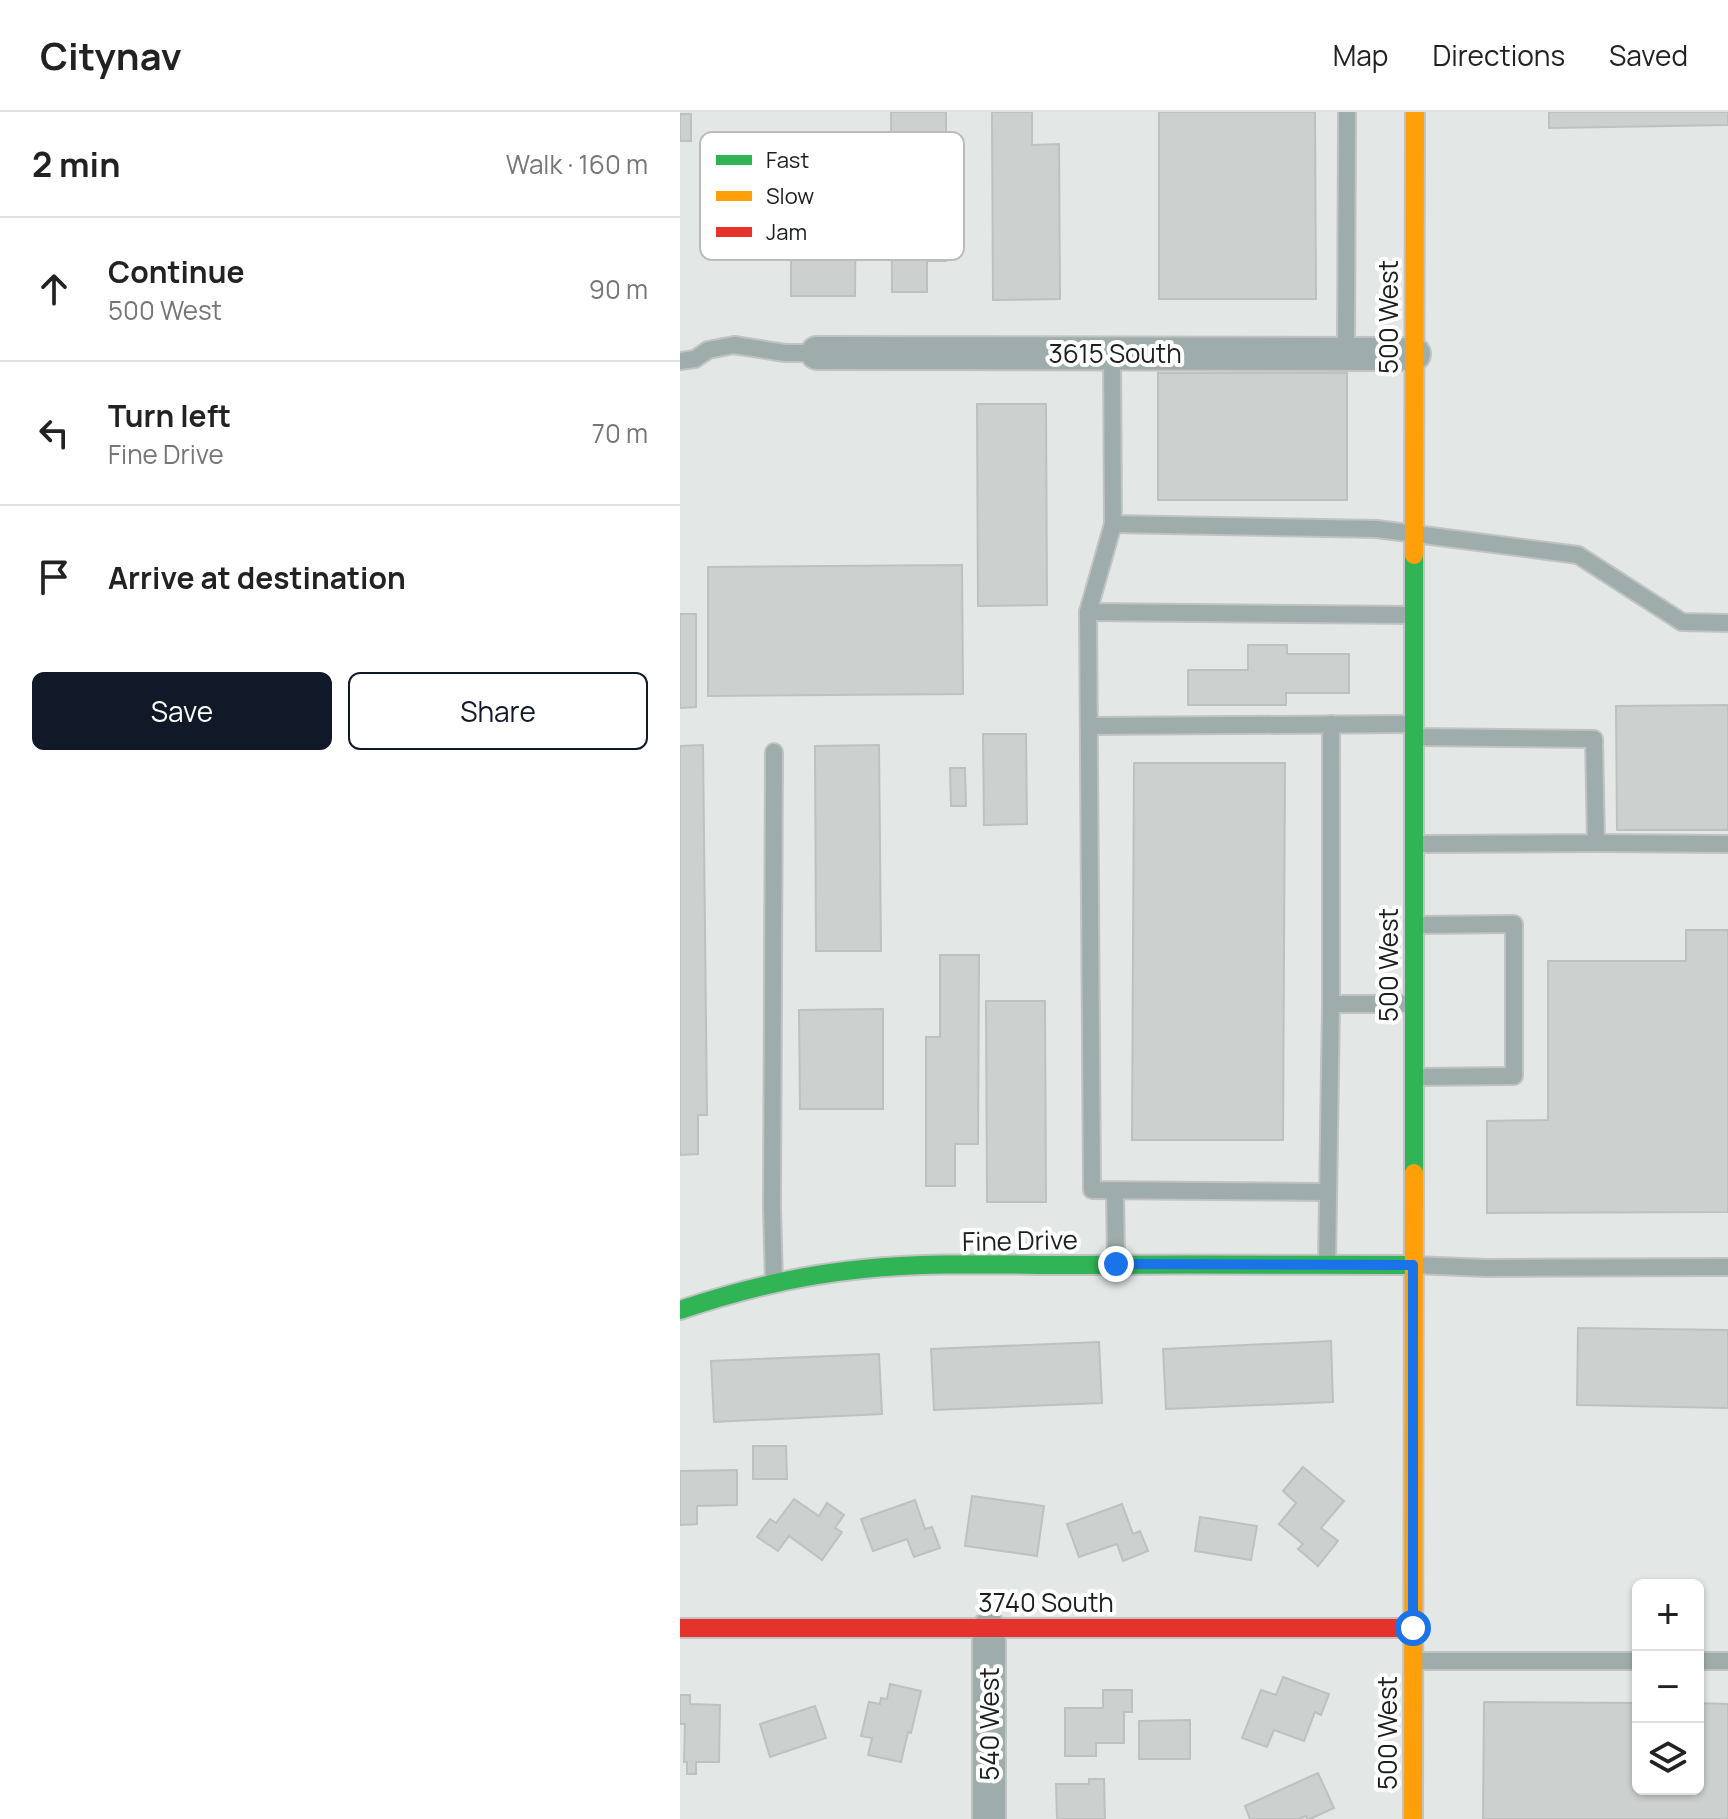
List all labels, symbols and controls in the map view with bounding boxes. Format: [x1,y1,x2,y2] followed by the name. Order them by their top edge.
[40,29,182,81] text: Citynav
[1333,36,1388,74] text: Map
[1432,36,1565,74] text: Directions
[1609,36,1688,74] text: Saved
[700,132,964,260] legend
[32,141,120,187] text: 2 min
[766,145,809,175] text: Fast
[506,146,648,182] text: Walk · 160 m
[766,181,814,211] text: Slow
[766,217,807,247] text: Jam
[108,251,244,292] text: Continue
[1370,260,1406,374] street label: 500 West
[32,267,76,311] icon: ahead
[589,271,648,307] text: 90 m
[108,292,222,328] text: 500 West
[1048,335,1182,371] street label: 3615 South
[108,395,231,436] text: Turn left
[32,411,76,455] icon: left
[592,415,648,451] text: 70 m
[108,436,224,472] text: Fine Drive
[32,555,76,599] icon: arrive
[108,557,406,598] text: Arrive at destination
[32,672,332,750] button: Save
[348,672,648,750] button: Share
[1370,908,1406,1022] street label: 500 West
[962,1221,1078,1259] street label: Fine Drive
[1098,1246,1134,1282] route end
[1632,1579,1704,1795] map controls
[1632,1579,1704,1651] button: +
[978,1584,1114,1620] street label: 3740 South
[1395,1610,1431,1646] route start
[1632,1651,1704,1723] button: −
[971,1667,1007,1781] street label: 540 West
[1369,1676,1405,1790] street label: 500 West
[1632,1723,1704,1795] button: layers

